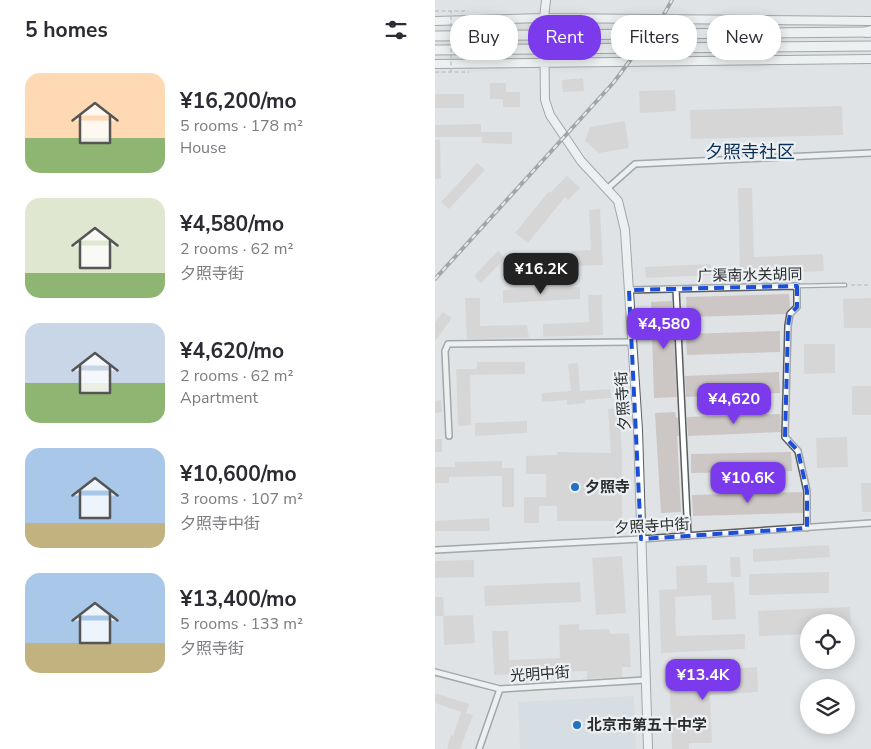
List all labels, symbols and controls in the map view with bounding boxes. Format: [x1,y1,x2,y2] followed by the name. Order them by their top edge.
[450,15,518,60] chip: Buy
[528,15,601,60] chip: Rent
[611,15,697,60] chip: Filters
[707,15,781,60] chip: New
[25,16,108,44] text: 5 homes
[382,16,410,44] icon: filters
[180,87,297,115] text: ¥16,200/mo
[65,93,125,153] icon: home
[180,115,303,137] text: 5 rooms · 178 m²
[180,137,226,159] text: House
[705,140,795,164] district label: 夕照寺社区
[180,210,284,238] text: ¥4,580/mo
[65,218,125,278] icon: home
[180,238,293,260] text: 2 rooms · 62 m²
[500,252,582,295] pin: ¥16.2K
[515,258,568,280] text: ¥16.2K
[180,263,244,285] text: 夕照寺街
[697,264,803,286] street label: 广渠南水关胡同
[623,308,705,350] pin: ¥4,580
[638,313,690,335] text: ¥4,580
[180,337,284,365] text: ¥4,620/mo
[65,343,125,403] icon: home
[180,365,293,387] text: 2 rooms · 62 m²
[611,370,635,432] street label: 夕照寺街
[693,382,775,425] pin: ¥4,620
[180,387,258,409] text: Apartment
[708,388,760,410] text: ¥4,620
[180,460,297,488] text: ¥10,600/mo
[707,462,789,504] pin: ¥10.6K
[722,467,775,489] text: ¥10.6K
[65,468,125,528] icon: home
[585,477,630,497] place label: 夕照寺
[569,481,581,493] marker: 夕照寺
[180,488,303,510] text: 3 rooms · 107 m²
[180,513,260,535] text: 夕照寺中街
[614,514,690,538] street label: 夕照寺中街
[180,585,297,613] text: ¥13,400/mo
[65,593,125,653] icon: home
[180,613,303,635] text: 5 rooms · 133 m²
[800,614,855,734] map controls
[800,614,855,669] button: locate
[180,638,244,660] text: 夕照寺街
[662,658,744,701] pin: ¥13.4K
[509,662,571,686] street label: 光明中街
[677,664,730,686] text: ¥13.4K
[800,679,855,734] button: layers
[587,715,707,735] place label: 北京市第五十中学
[571,719,583,731] marker: 北京市第五十中学

